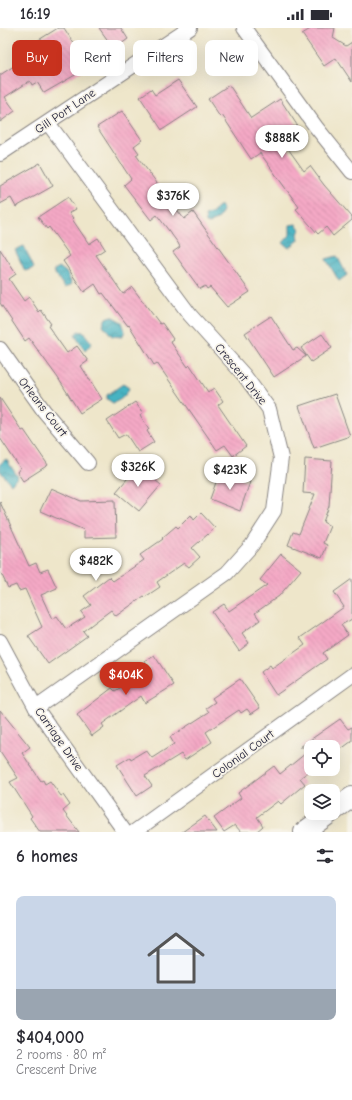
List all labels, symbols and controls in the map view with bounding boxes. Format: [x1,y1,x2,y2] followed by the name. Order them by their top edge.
[20,5,51,23] text: 16:19
[12,40,62,76] chip: Buy
[70,40,125,76] chip: Rent
[133,40,197,76] chip: Filters
[205,40,258,76] chip: New
[32,86,98,136] street label: Gill Port Lane
[254,125,310,159] pin: $888K
[264,130,300,145] text: $888K
[145,183,201,217] pin: $376K
[156,188,190,203] text: $376K
[212,341,270,407] street label: Crescent Drive
[16,375,71,440] street label: Orleans Court
[110,454,166,488] pin: $326K
[202,457,258,491] pin: $423K
[121,459,155,474] text: $326K
[213,462,247,477] text: $423K
[68,548,124,582] pin: $482K
[79,553,113,568] text: $482K
[98,662,154,696] pin: $404K
[109,667,143,682] text: $404K
[32,705,86,773] street label: Carriage Drive
[209,727,277,781] street label: Colonial Court
[304,740,340,820] map controls
[304,740,340,776] button: locate
[304,784,340,820] button: layers
[314,845,336,867] icon: filters
[16,847,78,866] text: 6 homes
[140,922,212,994] icon: home
[16,1028,84,1047] text: $404,000
[16,1047,106,1062] text: 2 rooms · 80 m²
[16,1062,97,1077] text: Crescent Drive

